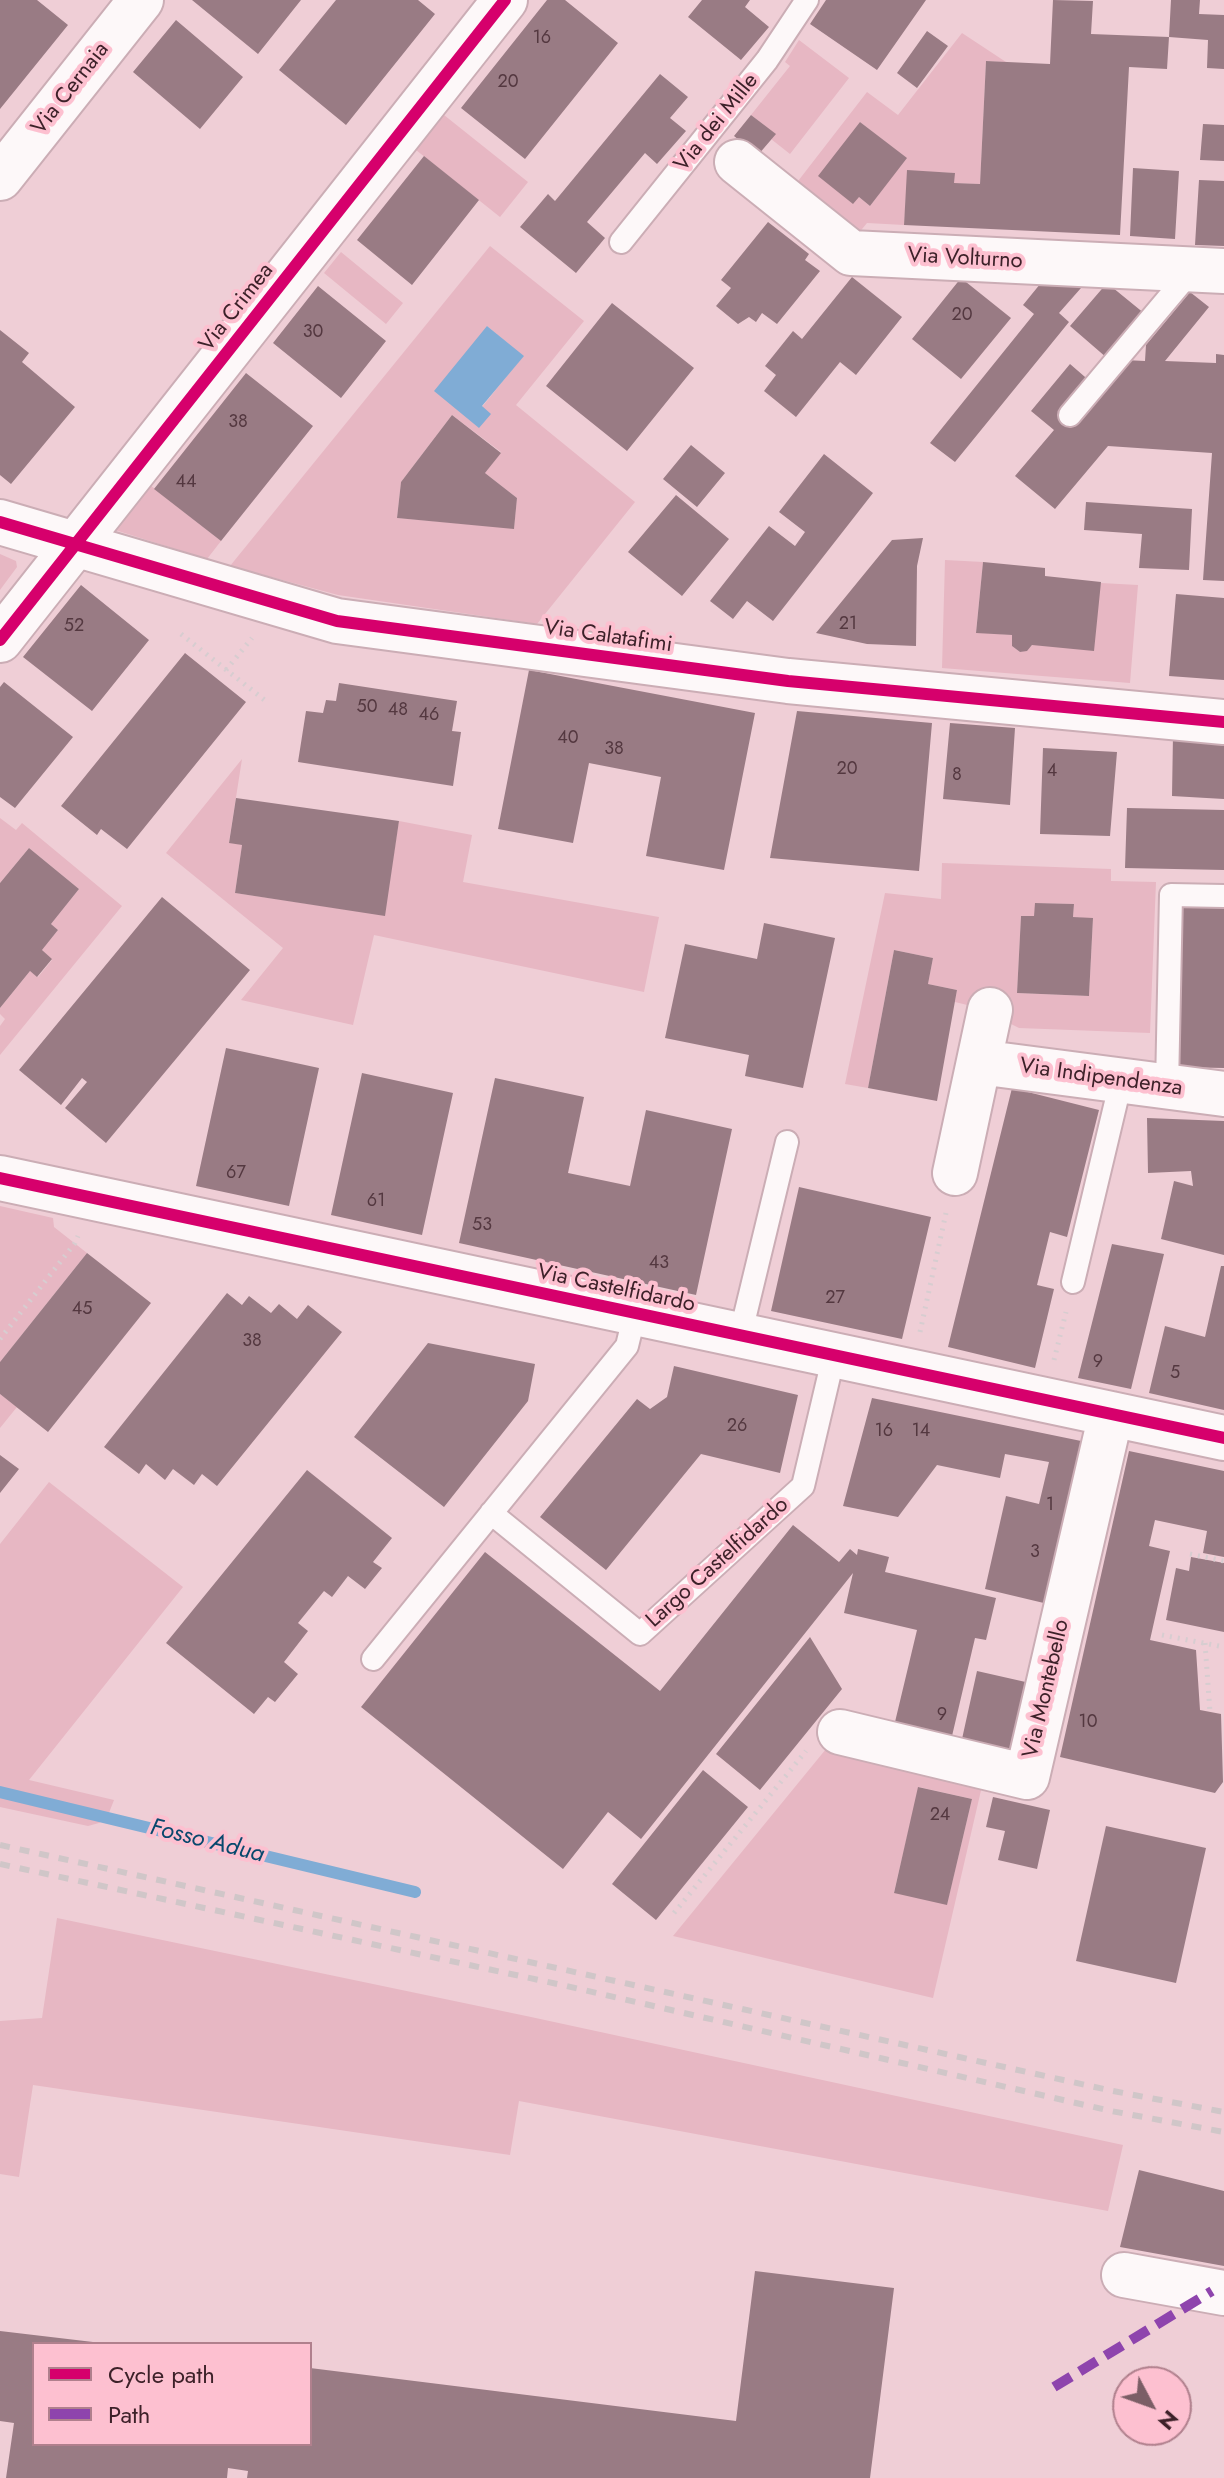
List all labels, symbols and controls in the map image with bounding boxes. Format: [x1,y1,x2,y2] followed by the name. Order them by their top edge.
[533,28,551,50] house number: 16
[27,38,115,140] street label: Via Cernaia
[669,69,765,177] street label: Via dei Mille
[497,72,519,94] house number: 20
[907,243,1023,275] street label: Via Volturno
[194,259,280,357] street label: Via Crimea
[951,305,973,327] house number: 20
[303,322,323,344] house number: 30
[228,412,248,434] house number: 38
[176,472,196,494] house number: 44
[839,614,857,636] house number: 21
[542,615,674,659] street label: Via Calatafimi
[64,616,84,638] house number: 52
[357,697,377,719] house number: 50
[388,700,408,722] house number: 48
[419,705,439,727] house number: 46
[557,728,579,750] house number: 40
[604,739,624,761] house number: 38
[836,759,858,781] house number: 20
[1047,761,1057,783] house number: 4
[952,765,962,787] house number: 8
[1018,1054,1184,1102] street label: Via Indipendenza
[226,1163,246,1185] house number: 67
[367,1191,385,1213] house number: 61
[472,1215,492,1237] house number: 53
[649,1253,669,1275] house number: 43
[535,1259,697,1319] street label: Via Castelfidardo
[825,1288,845,1310] house number: 27
[72,1299,92,1321] house number: 45
[242,1331,262,1353] house number: 38
[1093,1352,1103,1374] house number: 9
[1170,1363,1180,1385] house number: 5
[727,1416,747,1438] house number: 26
[875,1421,893,1443] house number: 16
[912,1421,930,1443] house number: 14
[641,1492,795,1634] street label: Largo Castelfidardo
[1046,1495,1054,1517] house number: 1
[1030,1542,1040,1564] house number: 3
[1018,1617,1076,1761] street label: Via Montebello
[937,1705,947,1727] house number: 9
[1079,1712,1097,1734] house number: 10
[930,1805,950,1827] house number: 24
[147,1814,267,1870] water label: Fosso Adua
[32,2342,312,2446] legend
[108,2357,215,2392] text: Cycle path
[1112,2366,1192,2446] north arrow
[108,2397,150,2432] text: Path
[1151,2403,1186,2438] text: N

